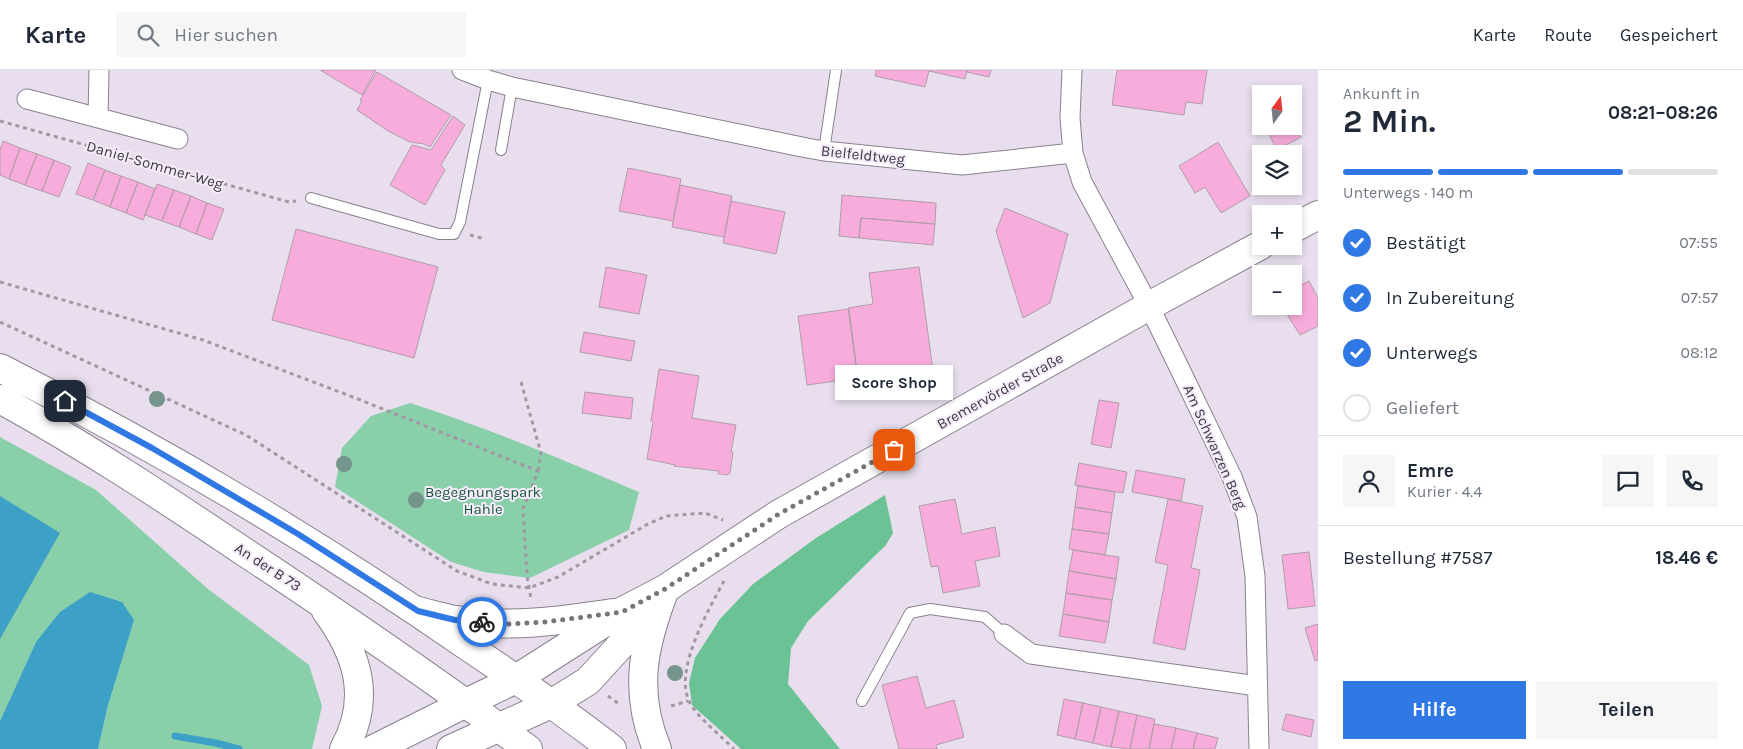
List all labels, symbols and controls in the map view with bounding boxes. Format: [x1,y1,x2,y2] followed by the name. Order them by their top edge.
[116,12,466,57] search box
[25,21,86,49] text: Karte
[134,21,162,49] icon: search
[174,24,278,46] text: Hier suchen
[1473,24,1516,46] text: Karte
[1544,24,1592,46] text: Route
[1620,24,1718,46] text: Gespeichert
[1343,84,1420,103] text: Ankunft in
[1252,85,1302,135] north arrow
[1252,85,1302,315] map controls
[1608,102,1718,124] text: 08:21–08:26
[1343,103,1436,140] text: 2 Min.
[84,137,226,193] street label: Daniel-Sommer-Weg
[820,142,906,168] street label: Bielfeldtweg
[1252,145,1302,195] button: layers
[1343,183,1473,202] text: Unterwegs · 140 m
[1252,205,1302,255] button: +
[1343,229,1371,257] icon: check
[1386,232,1466,254] text: Bestätigt
[1679,233,1718,252] text: 07:55
[1252,265,1302,315] button: −
[1343,284,1371,312] icon: check
[1386,287,1514,309] text: In Zubereitung
[1681,288,1718,307] text: 07:57
[1343,339,1371,367] icon: check
[1386,342,1478,364] text: Unterwegs
[1680,343,1718,362] text: 08:12
[934,349,1066,433] street label: Bremervörder Straße
[835,365,953,400] callout: Score Shop
[851,373,937,392] text: Score Shop
[44,380,86,422] pin
[1179,382,1251,513] street label: Am Schwarzen Berg
[51,387,79,415] icon: home
[1386,397,1459,419] text: Geliefert
[873,429,915,471] pin
[880,436,908,464] icon: bag
[1343,455,1395,507] button: person
[1602,455,1654,507] button: chat
[1666,455,1718,507] button: phone
[1407,460,1454,482] text: Emre
[1407,482,1482,501] text: Kurier · 4.4
[425,483,541,518] park label: Begegnungspark Hahle
[231,539,305,595] street label: An der B 73
[1343,547,1492,569] text: Bestellung #7587
[1655,547,1718,569] text: 18.46 €
[457,597,507,647] courier
[468,608,496,636] icon: bike
[1343,681,1526,739] button: Hilfe
[1536,681,1718,739] button: Teilen

